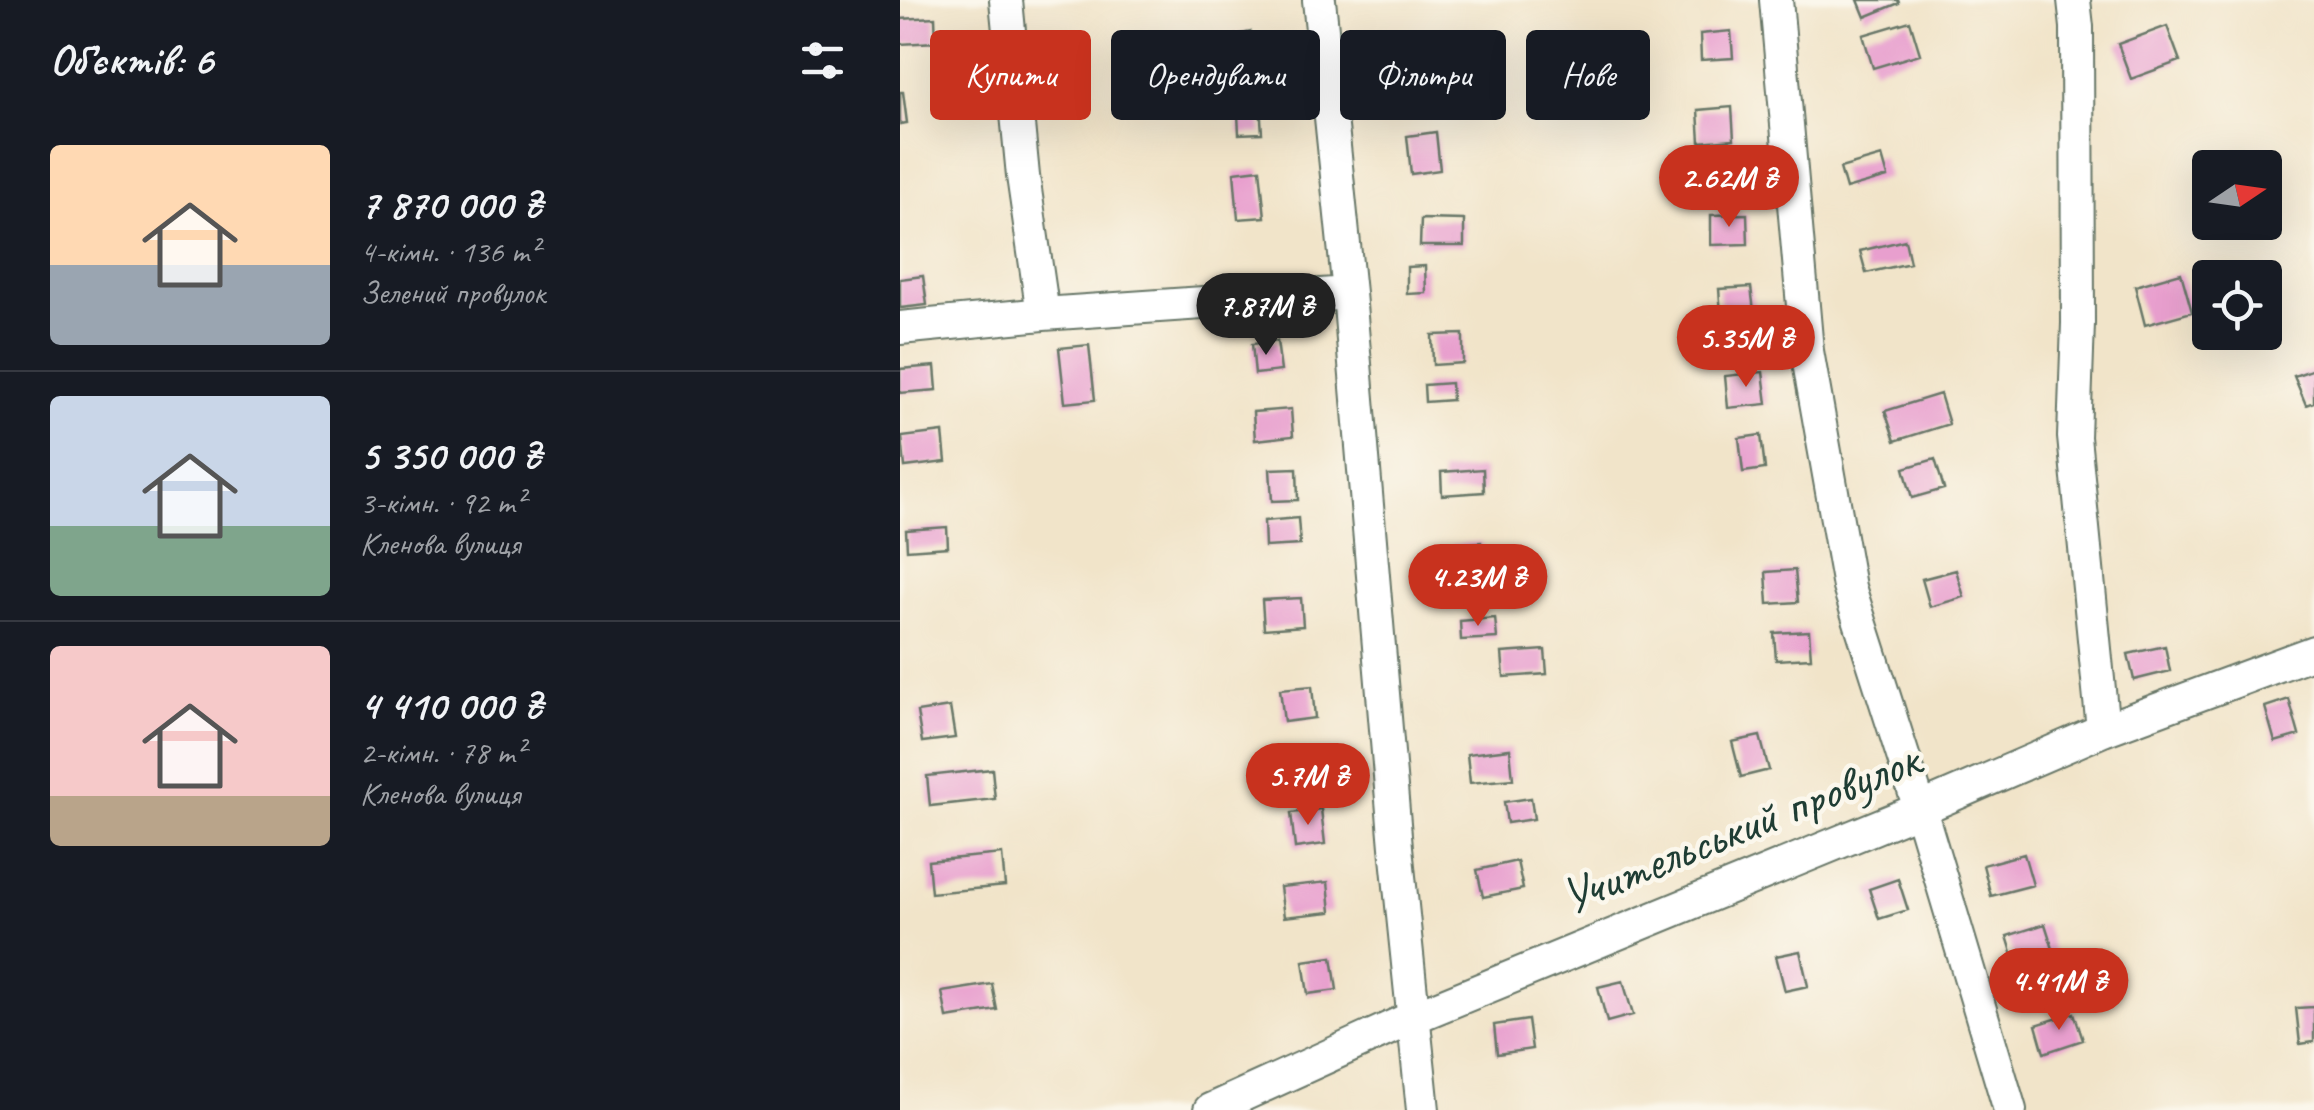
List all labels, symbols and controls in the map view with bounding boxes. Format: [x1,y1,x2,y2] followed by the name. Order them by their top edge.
[930,30,1091,120] chip: Купити
[1111,30,1320,120] chip: Орендувати
[1340,30,1506,120] chip: Фільтри
[1526,30,1650,120] chip: Нове
[795,33,850,88] icon: filters
[50,34,213,87] text: Об’єктів: 6
[1637,145,1821,230] pin: 2.62M ₴
[2192,150,2282,240] north arrow
[2192,150,2282,350] map controls
[1681,157,1777,198] text: 2.62M ₴
[360,178,542,231] text: 7 870 000 ₴
[130,185,250,305] icon: home
[360,231,539,272] text: 4-кімн. · 136 m²
[2192,260,2282,350] button: locate
[360,272,545,313] text: Зелений провулок
[1174,273,1358,358] pin: 7.87M ₴
[1218,285,1314,326] text: 7.87M ₴
[1654,305,1838,390] pin: 5.35M ₴
[1699,317,1793,358] text: 5.35M ₴
[360,429,541,482] text: 5 350 000 ₴
[130,436,250,556] icon: home
[360,482,525,523] text: 3-кімн. · 92 m²
[360,523,520,564] text: Кленова вулиця
[1386,544,1570,629] pin: 4.23M ₴
[1430,556,1526,597] text: 4.23M ₴
[360,679,542,732] text: 4 410 000 ₴
[130,686,250,806] icon: home
[1552,726,1932,929] street label: Учительський провулок
[360,732,525,773] text: 2-кімн. · 78 m²
[1227,743,1389,828] pin: 5.7M ₴
[1268,755,1348,796] text: 5.7M ₴
[360,773,520,814] text: Кленова вулиця
[1967,948,2151,1033] pin: 4.41M ₴
[2011,960,2107,1001] text: 4.41M ₴

